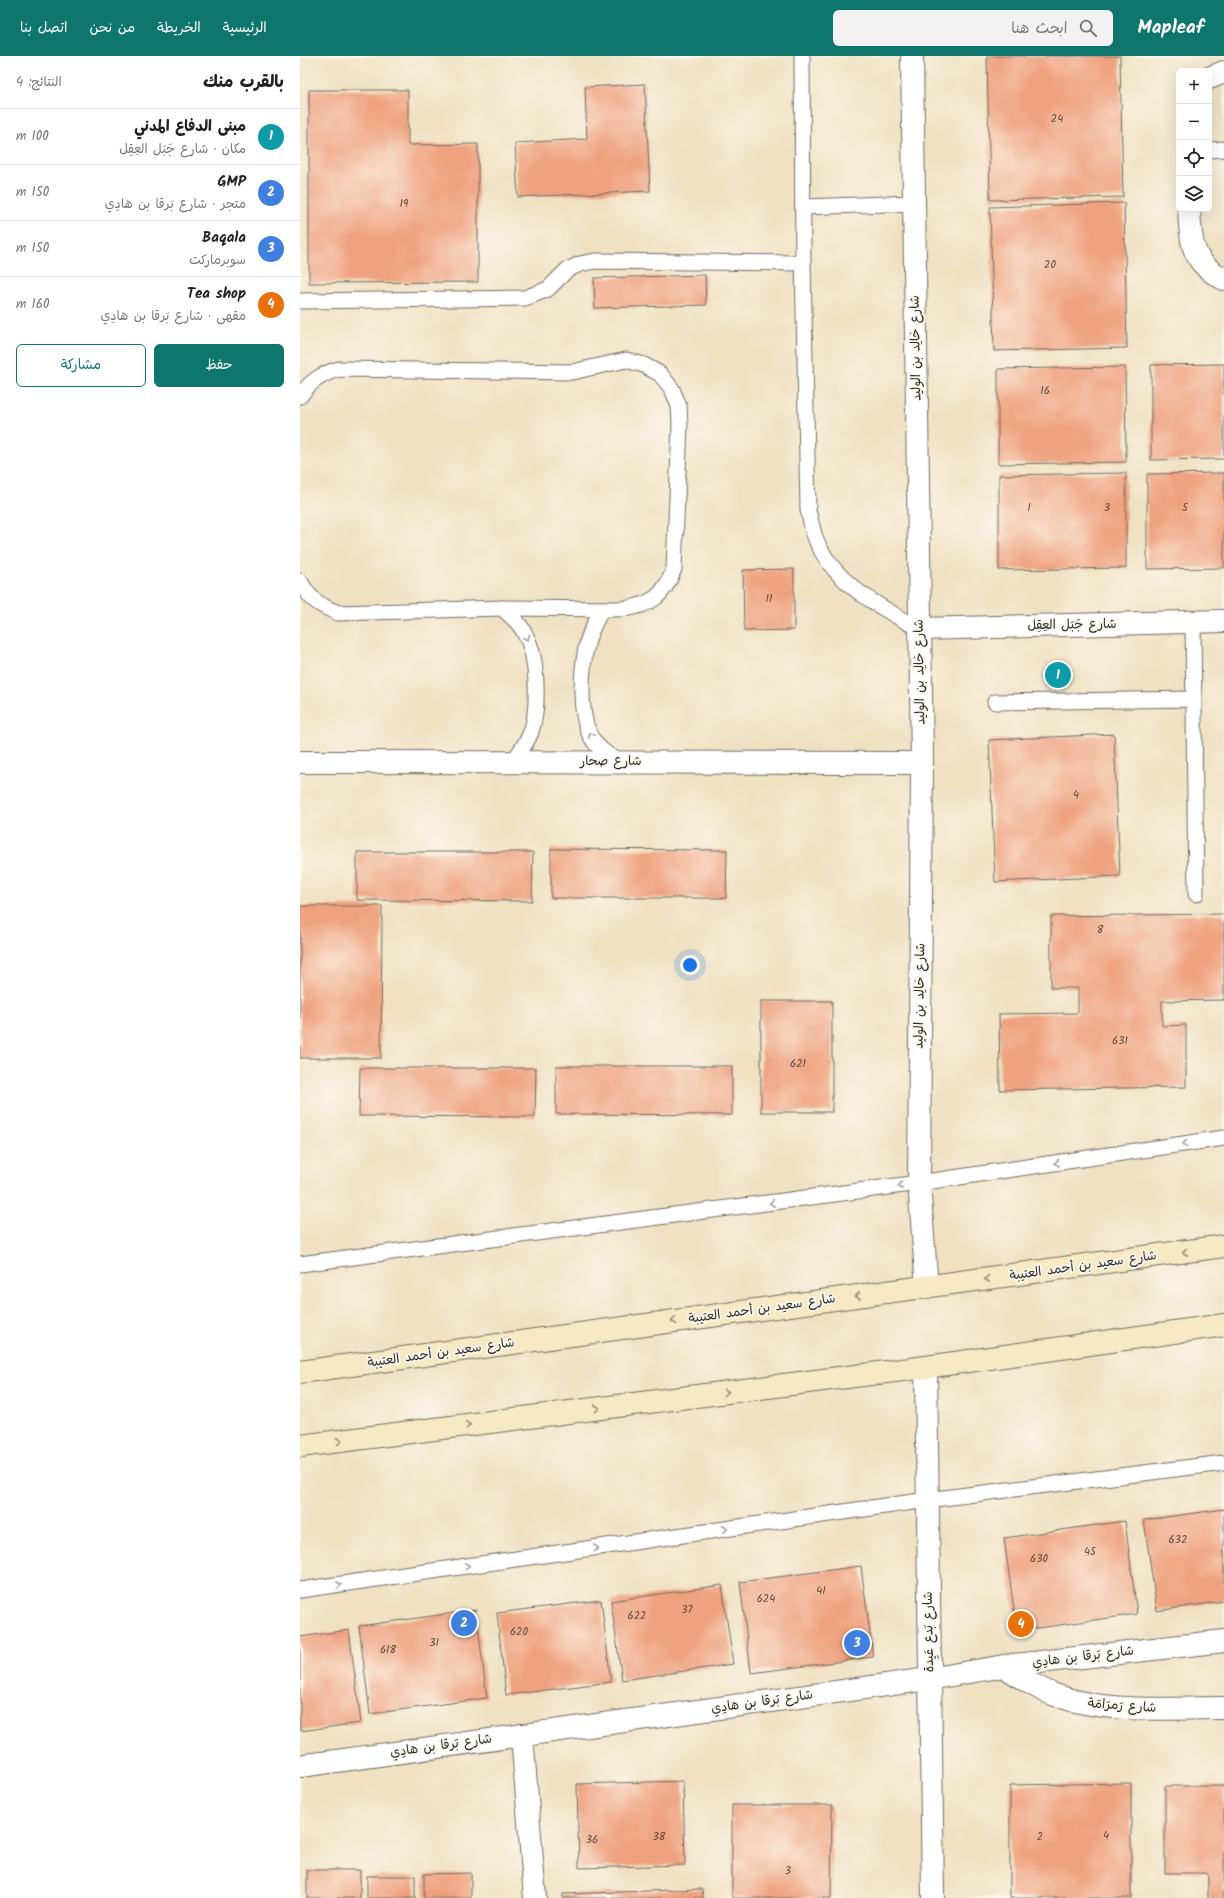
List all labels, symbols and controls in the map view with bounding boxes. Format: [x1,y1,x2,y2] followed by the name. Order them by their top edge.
[833,10,1113,46] search box
[1137,13,1204,43] text: Mapleaf
[20,17,68,39] text: اتصل بنا
[90,17,135,39] text: من نحن
[157,17,201,39] text: الخريطة
[223,17,267,39] text: الرئيسية
[1011,17,1067,41] text: ابحث هنا
[1077,17,1099,39] icon: search
[1176,68,1212,212] map controls
[1176,68,1212,104] button: +
[203,69,284,96] text: بالقرب منك
[16,72,62,93] text: النتائج: 4
[1176,104,1212,140] button: −
[1051,110,1063,128] house number: 24
[134,115,246,139] text: مبنى الدفاع المدني
[16,126,49,147] text: 100 m
[269,126,273,147] text: 1
[119,139,246,160] text: مكان · شارع جَبَل العِقِل
[1176,140,1212,176] button: locate
[217,170,246,194] text: GMP
[1176,176,1212,212] button: layers
[16,182,49,203] text: 150 m
[267,182,275,203] text: 2
[105,194,246,215] text: متجر · شارع بَرقا بن هادِي
[400,195,409,213] house number: 19
[202,226,246,250] text: Baqala
[16,238,49,259] text: 150 m
[267,238,275,259] text: 3
[189,250,246,271] text: سوبرماركت
[1044,256,1056,274] house number: 20
[187,282,246,306] text: Tea shop
[16,294,49,315] text: 160 m
[267,294,275,315] text: 4
[905,295,927,401] street label: شارع خالِد بن الوليد
[100,306,246,327] text: مقهى · شارع بَرقا بن هادِي
[16,344,146,387] button: مشاركة
[154,344,284,387] button: حفظ
[1040,382,1050,400] house number: 16
[1027,499,1031,517] house number: 1
[1104,499,1110,517] house number: 3
[1182,499,1189,517] house number: 5
[766,590,772,608] house number: 11
[1027,614,1117,636] street label: شارع جَبَل العِقِل
[909,619,931,725] street label: شارع خالِد بن الوليد
[522,633,530,641] one-way arrow
[1045,660,1071,690] pin: 1
[588,732,596,739] one-way arrow
[579,751,642,772] street label: شارع صحار
[1073,786,1079,804] house number: 4
[1097,921,1104,939] house number: 8
[909,943,931,1049] street label: شارع خالِد بن الوليد
[680,955,700,975] your location
[1112,1032,1128,1050] house number: 631
[790,1055,806,1073] house number: 621
[1182,1139,1188,1148] one-way arrow
[1054,1158,1060,1167] one-way arrow
[897,1181,904,1190] one-way arrow
[769,1198,775,1207] one-way arrow
[1008,1245,1158,1287] street label: شارع سعيد بن أحمد العتيبة
[1182,1247,1188,1256] one-way arrow
[984,1274,990,1283] one-way arrow
[687,1288,837,1330] street label: شارع سعيد بن أحمد العتيبة
[855,1291,861,1300] one-way arrow
[671,1316,677,1325] one-way arrow
[366,1332,516,1374] street label: شارع سعيد بن أحمد العتيبة
[723,1388,729,1397] one-way arrow
[594,1404,600,1413] one-way arrow
[465,1421,471,1430] one-way arrow
[336,1437,342,1446] one-way arrow
[722,1525,728,1534] one-way arrow
[1169,1531,1187,1549] house number: 632
[1084,1543,1097,1561] house number: 45
[593,1544,599,1553] one-way arrow
[1030,1550,1048,1568] house number: 630
[464,1562,470,1571] one-way arrow
[336,1581,342,1590] one-way arrow
[816,1582,826,1600] house number: 41
[757,1590,775,1608] house number: 624
[918,1591,940,1673] street label: شارع بَدع عَيِدة
[681,1601,694,1619] house number: 37
[628,1607,646,1625] house number: 622
[451,1608,477,1638] pin: 2
[1008,1609,1034,1639] pin: 4
[510,1623,528,1641] house number: 620
[844,1628,870,1658] pin: 3
[429,1634,439,1652] house number: 31
[1031,1640,1135,1674] street label: شارع بَرقا بن هادِي
[380,1641,396,1659] house number: 618
[710,1684,814,1720] street label: شارع بَرقا بن هادِي
[1087,1693,1157,1719] street label: شارع رَمرَامَة
[389,1728,493,1764] street label: شارع بَرقا بن هادِي
[1103,1827,1109,1845] house number: 4
[653,1828,666,1846] house number: 38
[1037,1828,1043,1846] house number: 2
[586,1831,598,1849] house number: 36
[785,1862,791,1880] house number: 3

